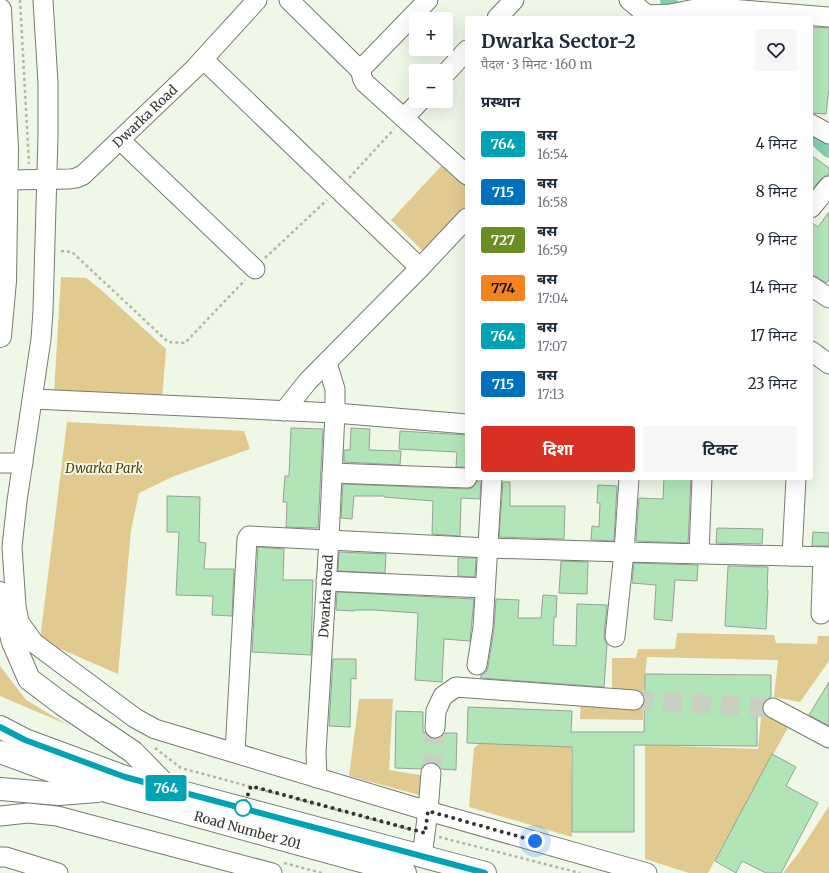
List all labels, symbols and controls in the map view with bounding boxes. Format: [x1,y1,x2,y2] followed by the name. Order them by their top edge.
[409,12,453,108] map controls
[409,12,453,56] button: +
[481,29,636,53] text: Dwarka Sector-2
[755,29,797,71] button: heart
[481,56,592,73] text: पैदल · 3 मिनट · 160 m
[409,64,453,108] button: −
[109,81,181,151] street label: Dwarka Road
[481,92,520,111] text: प्रस्थान
[537,125,557,144] text: बस
[755,134,797,153] text: 4 मिनट
[491,135,516,153] text: 764
[537,146,568,163] text: 16:54
[537,173,557,192] text: बस
[756,182,797,201] text: 8 मिनट
[492,183,514,201] text: 715
[537,194,568,211] text: 16:58
[537,221,557,240] text: बस
[756,230,797,249] text: 9 मिनट
[491,231,515,249] text: 727
[537,242,568,259] text: 16:59
[537,269,557,288] text: बस
[750,278,797,297] text: 14 मिनट
[491,279,515,297] text: 774
[537,290,568,307] text: 17:04
[537,317,557,336] text: बस
[750,326,797,345] text: 17 मिनट
[491,327,516,345] text: 764
[537,338,567,355] text: 17:07
[537,365,557,384] text: बस
[748,374,797,393] text: 23 मिनट
[492,375,514,393] text: 715
[537,386,565,403] text: 17:13
[481,426,635,472] button: दिशा
[643,426,797,472] button: टिकट
[64,460,143,477] park label: Dwarka Park
[315,554,337,639] street label: Dwarka Road
[143,775,189,801] line badge: 764
[154,779,179,797] text: 764
[234,799,252,817] unlabelled marker
[192,808,303,853] street label: Road Number 201
[525,831,545,851] your location

